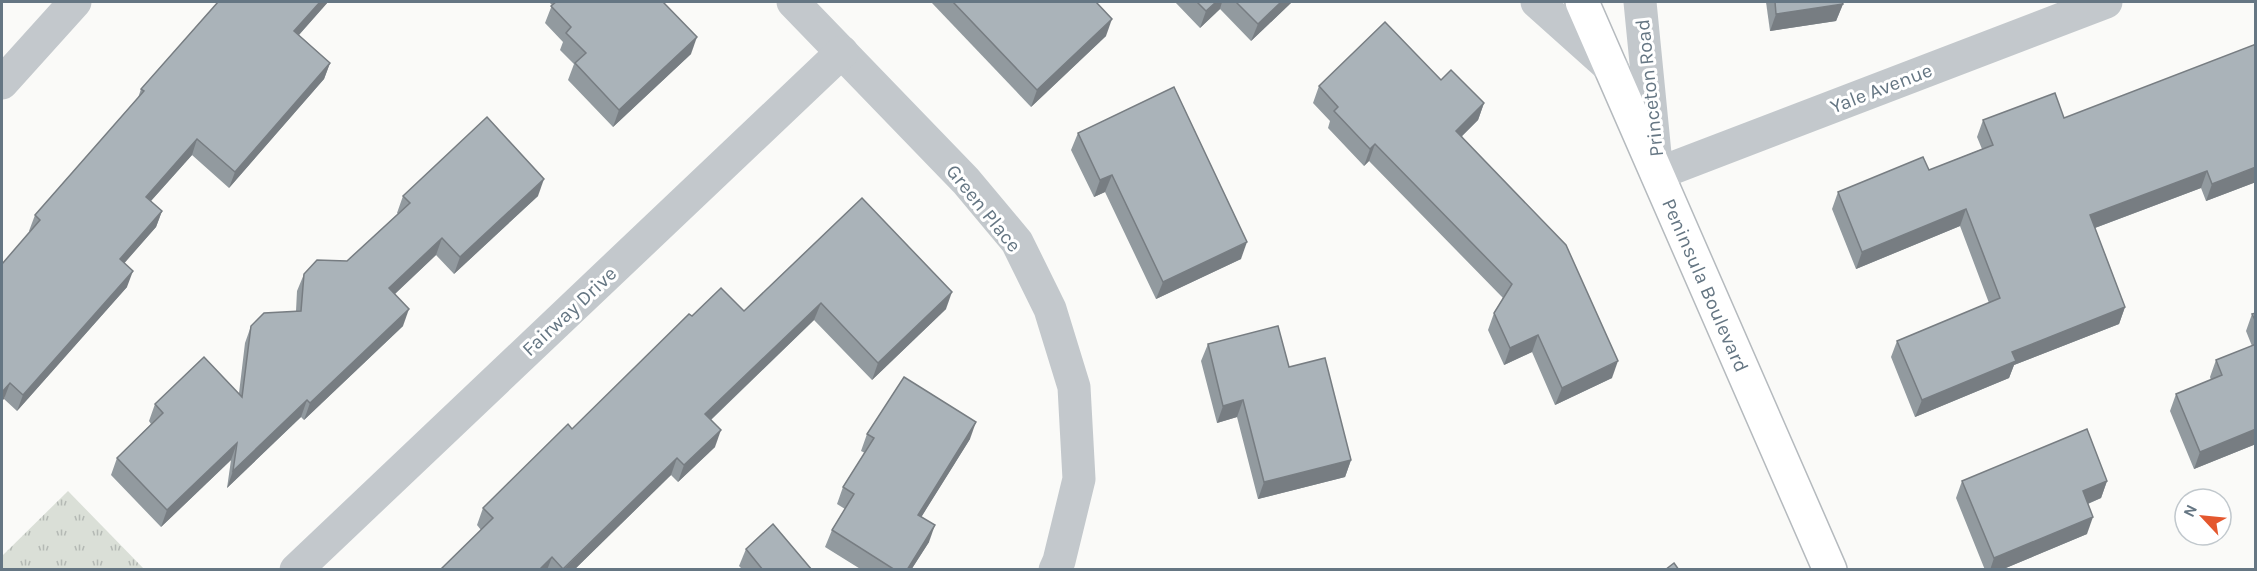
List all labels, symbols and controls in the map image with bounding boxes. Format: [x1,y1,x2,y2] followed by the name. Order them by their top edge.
[1631,18,1668,158] street label: Princeton Road
[1827,59,1935,118] street label: Yale Avenue
[941,160,1026,257] street label: Green Place
[1657,195,1753,376] street label: Peninsula Boulevard
[517,262,621,361] street label: Fairway Drive
[2173,487,2233,547] north arrow
[2179,501,2201,520] text: N

